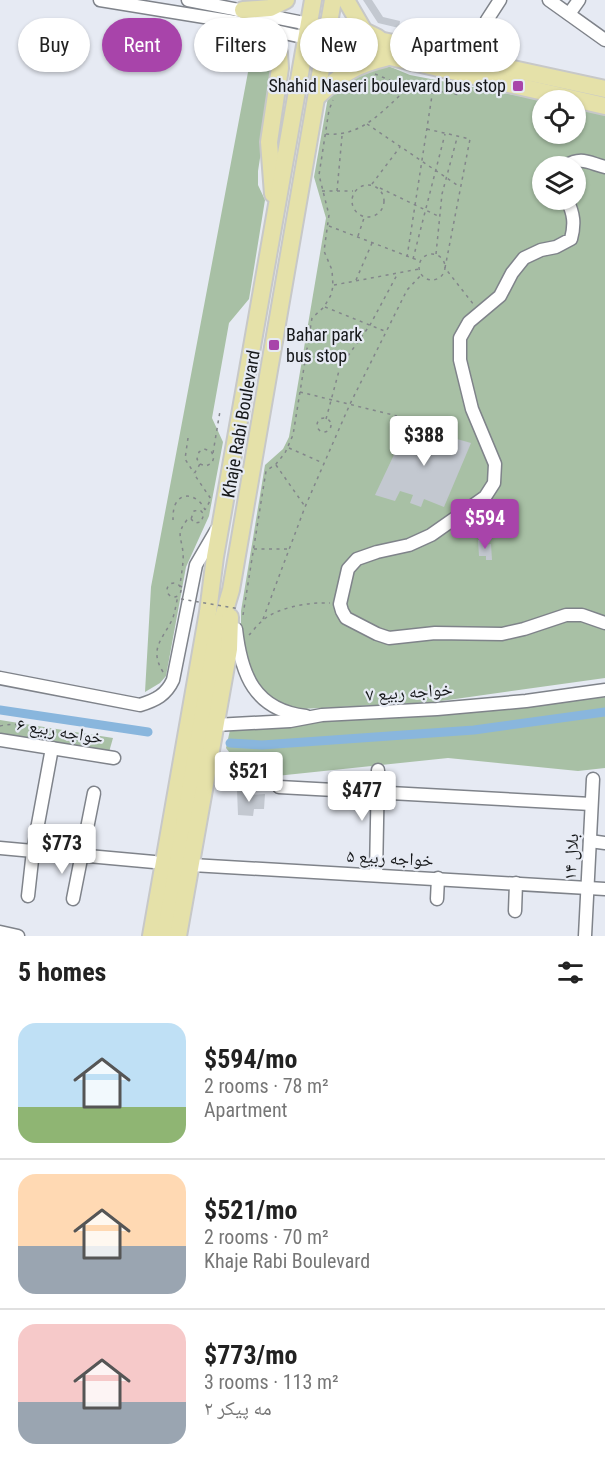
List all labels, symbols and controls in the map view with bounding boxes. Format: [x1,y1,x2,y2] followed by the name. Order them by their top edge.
[18,18,90,72] chip: Buy
[102,18,182,72] chip: Rent
[194,18,288,72] chip: Filters
[300,18,378,72] chip: New
[390,18,520,72] chip: Apartment
[268,75,506,96] place label: Shahid Naseri boulevard bus stop
[511,79,525,93] marker: Shahid Naseri boulevard bus stop
[532,90,586,210] map controls
[532,90,586,144] button: locate
[532,156,586,210] button: layers
[286,324,362,366] place label: Bahar park bus stop
[267,338,281,352] marker: Bahar park bus stop
[217,348,264,499] street label: Khaje Rabi Boulevard
[388,416,460,467] pin: $388
[404,423,444,447] text: $388
[449,499,521,550] pin: $594
[465,506,505,530] text: $594
[365,678,453,707] street label: خواجه ربیع ۷
[15,713,105,750] street label: خواجه ربیع ۶
[213,752,285,803] pin: $521
[229,759,269,783] text: $521
[326,771,398,822] pin: $477
[342,778,382,802] text: $477
[26,824,98,875] pin: $773
[42,831,82,855] text: $773
[559,833,583,881] street label: بلال ۱۴
[346,845,434,872] street label: خواجه ربیع ۵
[554,956,587,989] icon: filters
[18,957,106,987] text: 5 homes
[204,1044,297,1074] text: $594/mo
[66,1047,138,1119] icon: home
[204,1074,329,1098] text: 2 rooms · 78 m²
[204,1098,288,1122] text: Apartment
[204,1195,297,1225] text: $521/mo
[66,1198,138,1270] icon: home
[204,1225,329,1249] text: 2 rooms · 70 m²
[204,1249,370,1273] text: Khaje Rabi Boulevard
[204,1340,297,1370] text: $773/mo
[66,1348,138,1420] icon: home
[204,1370,339,1394] text: 3 rooms · 113 m²
[204,1396,272,1420] text: مه پیکر ۲

